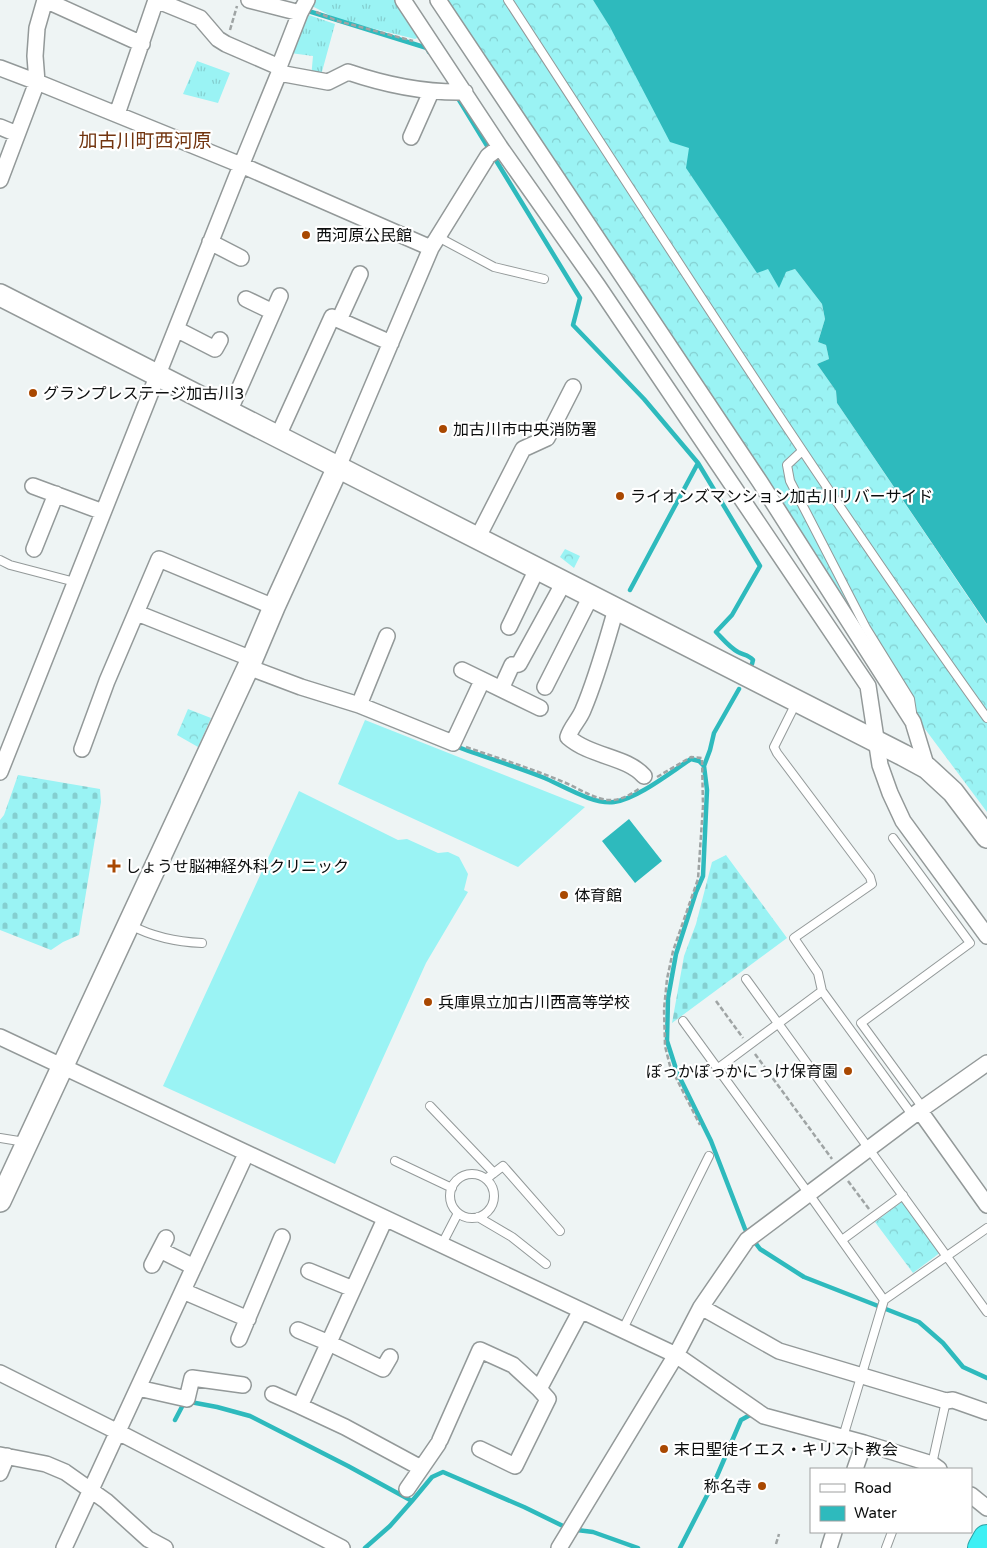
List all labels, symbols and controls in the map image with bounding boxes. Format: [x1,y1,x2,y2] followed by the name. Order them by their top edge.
[78,130,212,152] district label: 加古川町西河原
[316,226,412,246] place label: 西河原公民館
[300,229,312,241] marker: 西河原公民館
[43,384,244,404] place label: グランプレステージ加古川3
[27,387,39,399] marker: グランプレステージ加古川3
[453,420,597,440] place label: 加古川市中央消防署
[437,423,449,435] marker: 加古川市中央消防署
[630,487,933,507] place label: ライオンズマンション加古川リバーサイド
[614,490,626,502] marker: ライオンズマンション加古川リバーサイド
[125,857,349,877] place label: しょうせ脳神経外科クリニック
[107,859,121,873] marker: しょうせ脳神経外科クリニック
[574,886,622,906] place label: 体育館
[558,889,570,901] marker: 体育館
[438,993,630,1013] place label: 兵庫県立加古川西高等学校
[422,996,434,1008] marker: 兵庫県立加古川西高等学校
[646,1062,838,1082] place label: ぽっかぽっかにっけ保育園
[842,1065,854,1077] marker: ぽっかぽっかにっけ保育園
[674,1440,898,1460] place label: 末日聖徒イエス・キリスト教会
[658,1443,670,1455] marker: 末日聖徒イエス・キリスト教会
[810,1468,972,1533] legend
[704,1477,752,1497] place label: 称名寺
[854,1479,892,1497] text: Road
[756,1480,768,1492] marker: 称名寺
[854,1504,897,1522] text: Water

